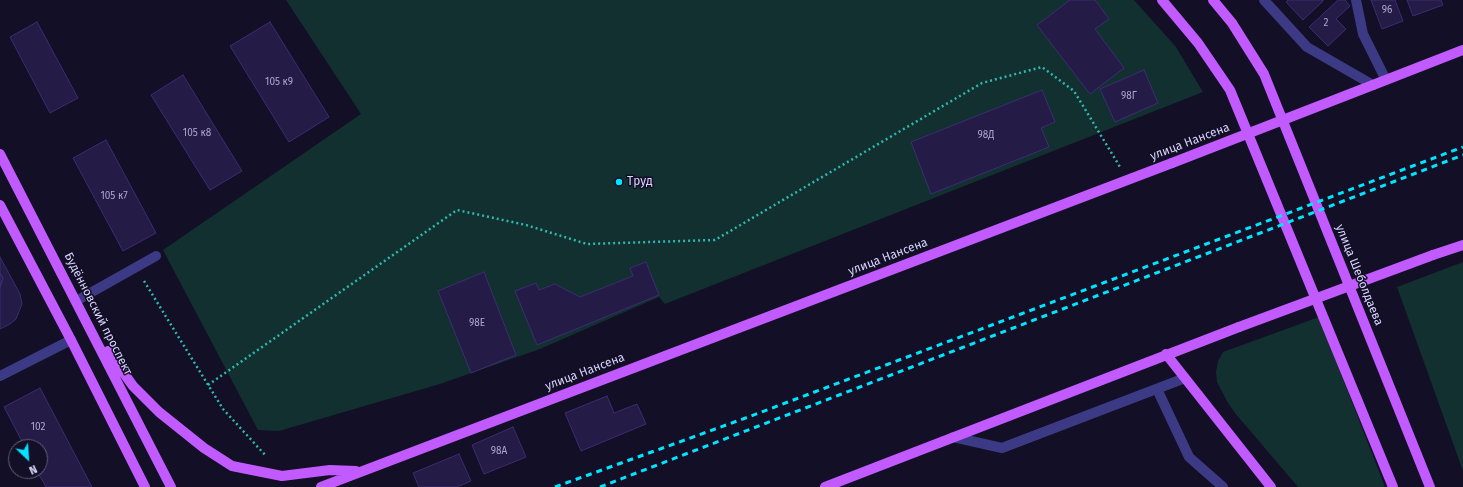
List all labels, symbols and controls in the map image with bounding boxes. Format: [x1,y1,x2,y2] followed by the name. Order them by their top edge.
[1382,4,1392,16] house number: 96
[1324,17,1328,29] house number: 2
[265,76,293,88] house number: 105 к9
[1121,90,1137,102] house number: 98Г
[1148,120,1232,164] street label: улица Нансена
[183,127,211,139] house number: 105 к8
[978,129,994,141] house number: 98Д
[627,175,653,189] place label: Труд
[614,177,624,187] marker: Труд
[100,190,128,202] house number: 105 к7
[1332,222,1386,328] street label: улица Шеболдаева
[846,235,930,279] street label: улица Нансена
[61,250,135,378] street label: Будённовский проспект
[469,317,485,329] house number: 98Е
[543,350,627,394] street label: улица Нансена
[31,421,45,433] house number: 102
[8,439,48,479] north arrow
[491,445,507,457] house number: 98А
[27,462,39,477] text: N

